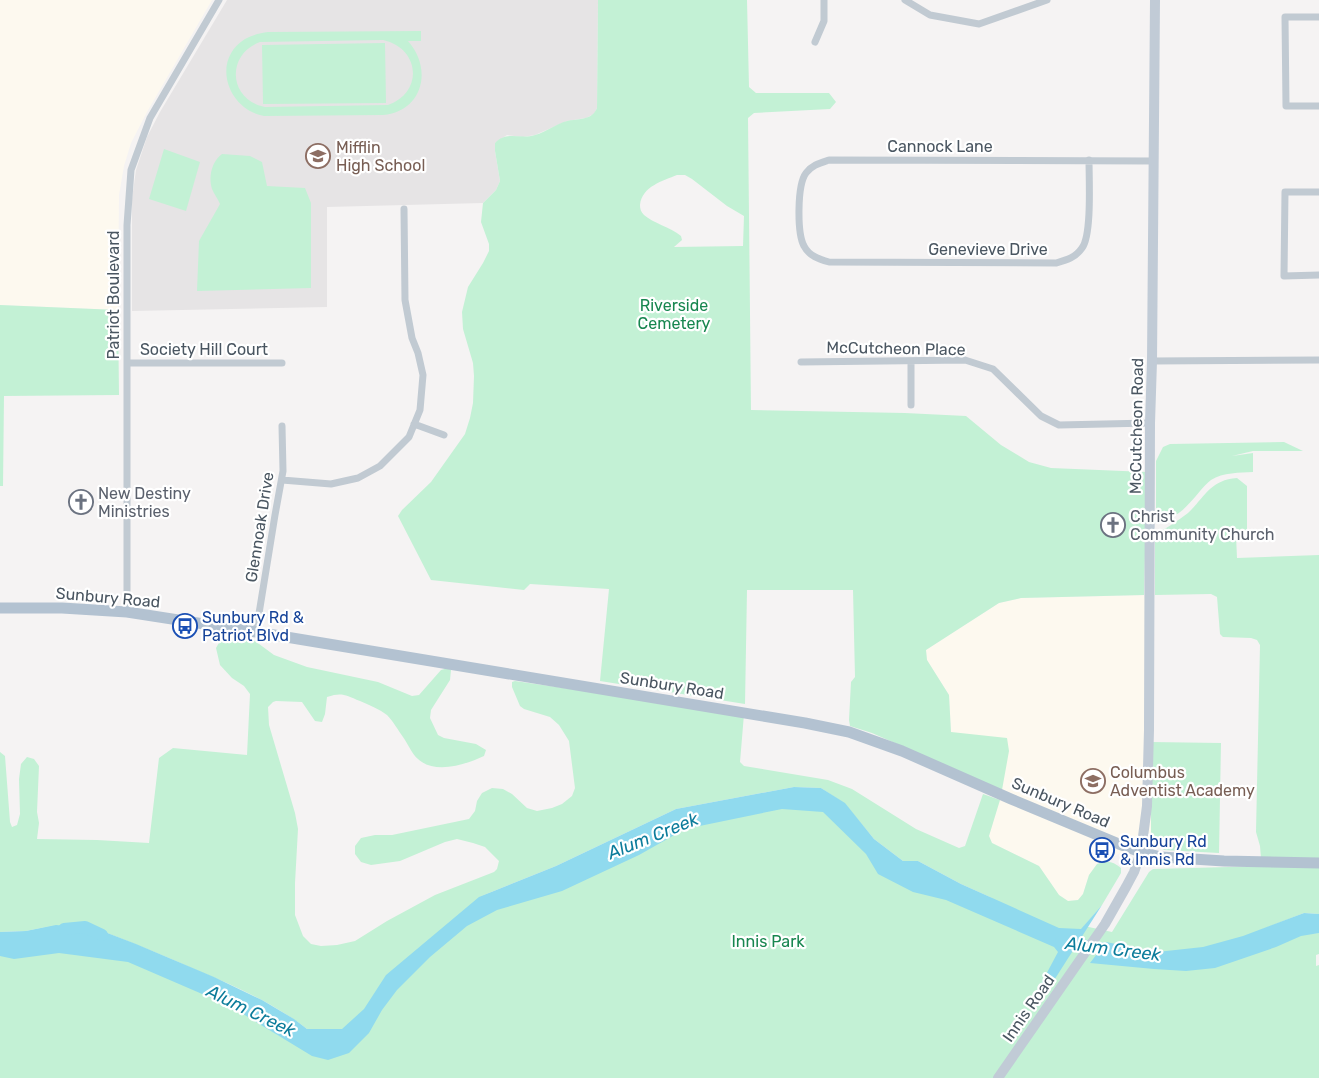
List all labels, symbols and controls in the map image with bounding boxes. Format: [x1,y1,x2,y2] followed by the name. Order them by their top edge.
[887,137,993,156] street label: Cannock Lane
[336,138,425,175] place label: Mifflin High School
[305,143,331,169] school or university icon: Mifflin High School
[104,230,123,360] street label: Patriot Boulevard
[928,240,1048,259] street label: Genevieve Drive
[638,296,711,333] park label: Riverside Cemetery
[826,338,966,359] street label: McCutcheon Place
[140,340,268,359] street label: Society Hill Court
[1126,358,1147,494] street label: McCutcheon Road
[241,470,278,584] street label: Glennoak Drive
[98,484,191,521] place label: New Destiny Ministries
[68,489,94,515] church icon: New Destiny Ministries
[1130,507,1275,544] place label: Christ Community Church
[1100,512,1126,538] church icon: Christ Community Church
[55,583,161,612] street label: Sunbury Road
[202,608,304,645] place label: Sunbury Rd & Patriot Blvd
[172,613,198,639] bus stop icon: Sunbury Rd & Patriot Blvd
[619,668,725,703] street label: Sunbury Road
[1110,763,1255,800] place label: Columbus Adventist Academy
[1080,768,1106,794] school or university icon: Columbus Adventist Academy
[1009,773,1113,832] street label: Sunbury Road
[603,808,702,865] water label: Alum Creek
[1120,832,1207,869] place label: Sunbury Rd & Innis Rd
[1089,837,1115,863] bus stop icon: Sunbury Rd & Innis Rd
[732,932,805,951] park label: Innis Park
[1063,932,1163,966] water label: Alum Creek
[998,971,1058,1046] street label: Innis Road
[202,980,300,1042] water label: Alum Creek

